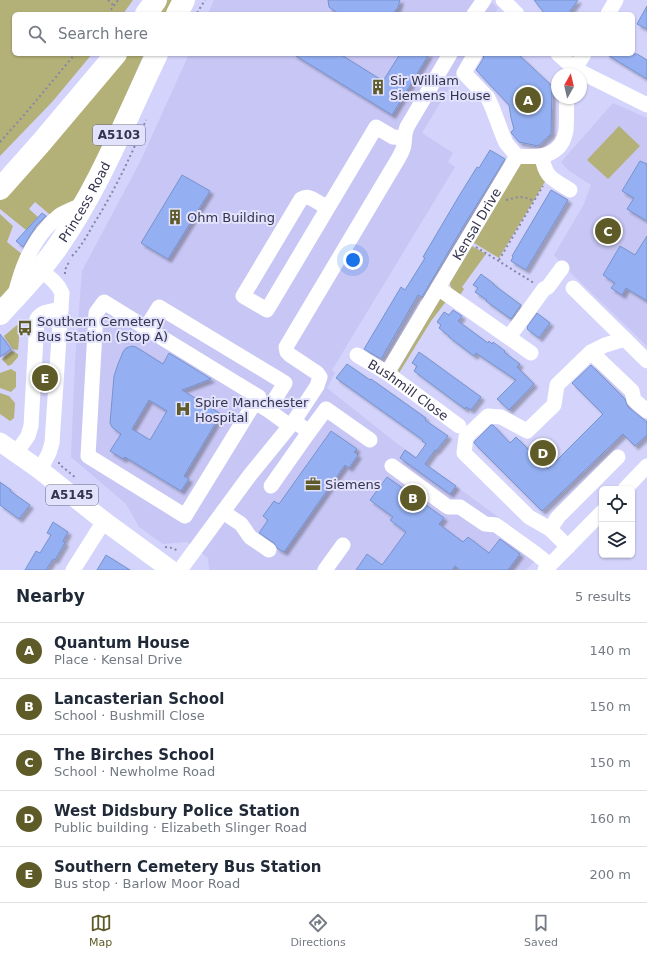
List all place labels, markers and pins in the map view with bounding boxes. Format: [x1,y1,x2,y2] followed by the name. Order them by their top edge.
[390,73,490,103] place label: Sir William Siemens House
[369,78,387,96] building icon: Sir William Siemens House
[515,85,541,115] pin: A
[166,208,184,226] building icon: Ohm Building
[187,210,275,225] place label: Ohm Building
[595,216,621,246] pin: C
[37,314,168,344] place label: Southern Cemetery Bus Station (Stop A)
[16,319,34,337] bus stop icon: Southern Cemetery Bus Station (Stop A)
[32,363,58,393] pin: E
[195,395,309,425] place label: Spire Manchester Hospital
[174,400,192,418] hospital icon: Spire Manchester Hospital
[530,438,556,468] pin: D
[304,475,322,493] office icon: Siemens
[325,477,381,492] place label: Siemens
[400,483,426,513] pin: B

